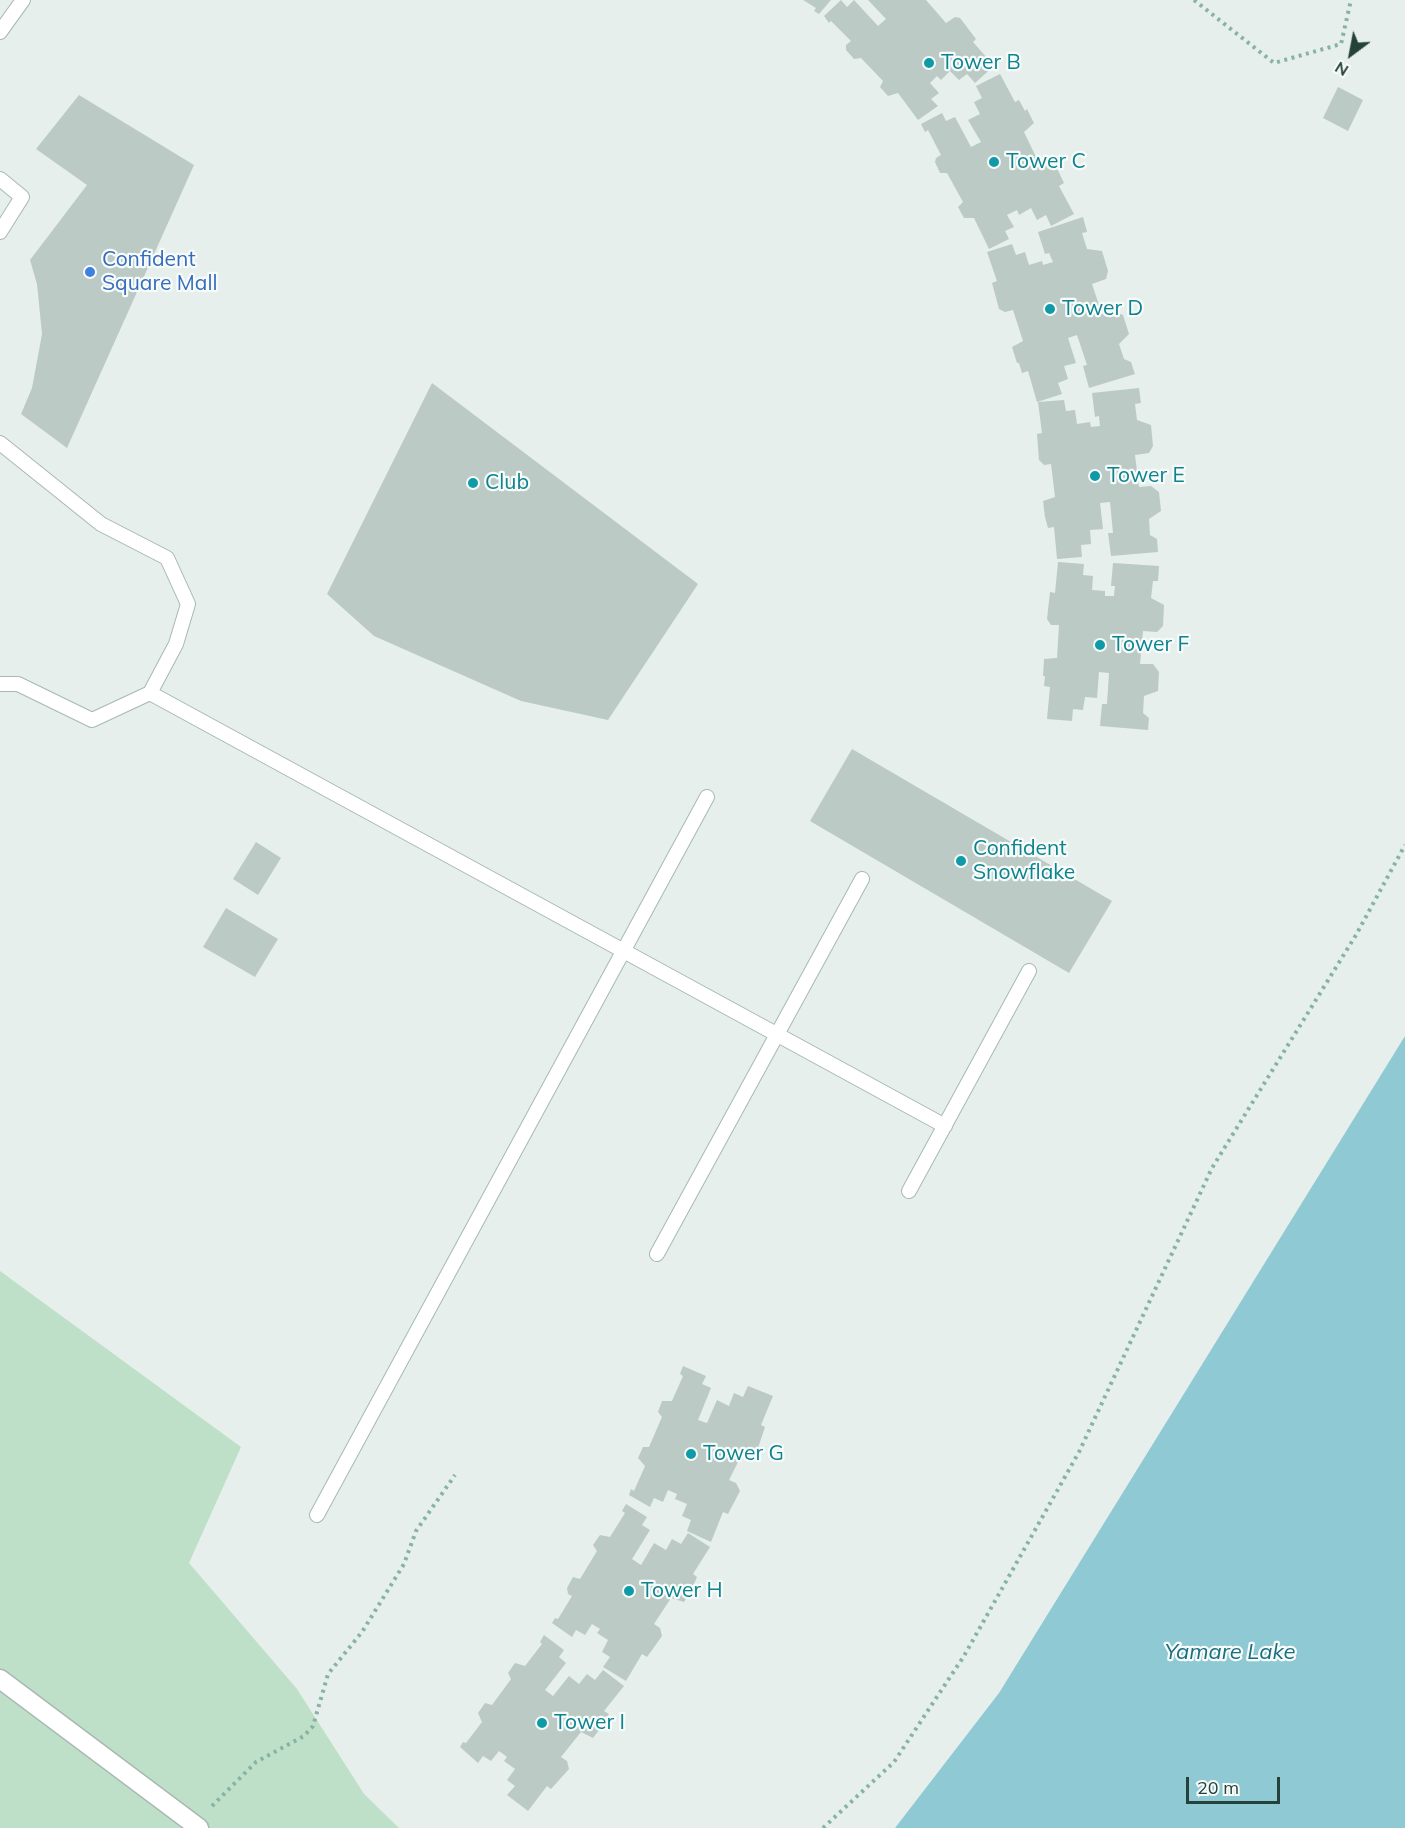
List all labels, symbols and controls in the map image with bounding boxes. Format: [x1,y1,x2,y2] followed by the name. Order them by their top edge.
[1321,24,1381,84] north arrow
[941,50,1021,76] place label: Tower B
[922,56,936,70] marker: Tower B
[1331,58,1352,81] text: N
[1006,149,1086,175] place label: Tower C
[987,155,1001,169] marker: Tower C
[102,247,217,297] place label: Confident Square Mall
[83,265,97,279] marker: Confident Square Mall
[1062,296,1143,322] place label: Tower D
[1043,302,1057,316] marker: Tower D
[1107,463,1185,489] place label: Tower E
[1088,469,1102,483] marker: Tower E
[485,470,529,496] place label: Club
[466,476,480,490] marker: Club
[1112,632,1189,658] place label: Tower F
[1093,638,1107,652] marker: Tower F
[973,836,1075,886] place label: Confident Snowflake
[954,854,968,868] marker: Confident Snowflake
[703,1441,784,1467] place label: Tower G
[684,1447,698,1461] marker: Tower G
[641,1578,723,1604] place label: Tower H
[622,1584,636,1598] marker: Tower H
[1164,1639,1296,1665] water label: Yamare Lake
[554,1710,625,1736] place label: Tower I
[535,1716,549,1730] marker: Tower I
[1189,1765,1284,1803] scale bar
[1197,1776,1239,1799] text: 20 m

